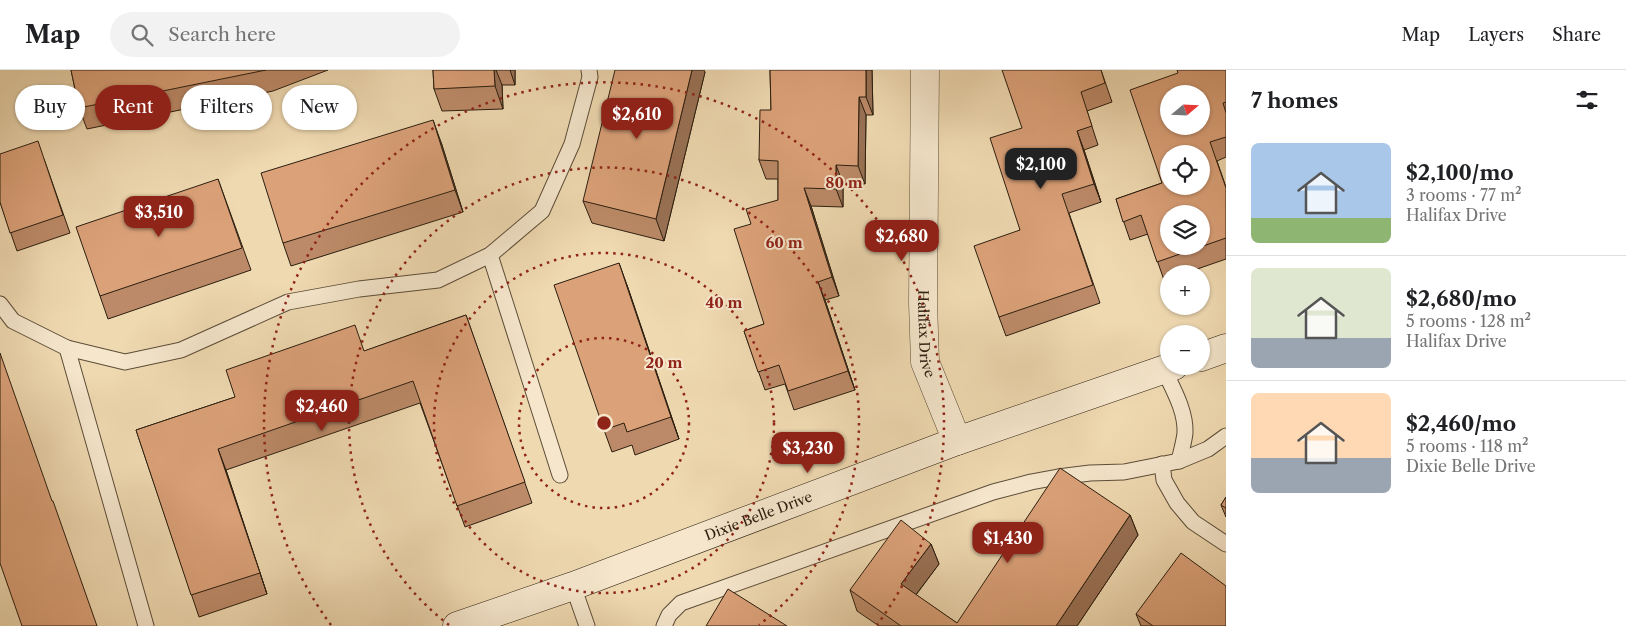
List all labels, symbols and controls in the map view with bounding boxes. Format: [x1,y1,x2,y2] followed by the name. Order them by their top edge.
[110,12,460,57] search box
[25,20,80,49] text: Map
[128,21,156,49] icon: search
[168,23,276,46] text: Search here
[1402,24,1440,46] text: Map
[1468,24,1524,46] text: Layers
[1552,24,1601,46] text: Share
[15,85,85,130] chip: Buy
[95,85,171,130] chip: Rent
[181,85,272,130] chip: Filters
[282,85,357,130] chip: New
[1160,85,1210,135] north arrow
[1160,85,1210,375] map controls
[1573,86,1601,114] icon: filters
[1251,88,1338,113] text: 7 homes
[596,98,678,140] pin: $2,610
[612,104,662,124] text: $2,610
[1160,145,1210,195] button: locate
[1000,148,1082,190] pin: $2,100
[1016,154,1066,174] text: $2,100
[1406,160,1514,185] text: $2,100/mo
[1291,163,1351,223] icon: home
[825,173,863,192] text: 80 m
[1406,185,1522,205] text: 3 rooms · 77 m²
[118,196,200,238] pin: $3,510
[135,202,183,222] text: $3,510
[1160,205,1210,255] button: layers
[1406,205,1507,225] text: Halifax Drive
[861,220,943,262] pin: $2,680
[876,226,928,246] text: $2,680
[765,233,803,252] text: 60 m
[1160,265,1210,315] button: +
[1406,286,1517,311] text: $2,680/mo
[1291,288,1351,348] icon: home
[914,290,939,380] street label: Halifax Drive
[705,293,743,312] text: 40 m
[1406,311,1531,331] text: 5 rooms · 128 m²
[1160,325,1210,375] button: −
[1406,331,1507,351] text: Halifax Drive
[645,353,683,372] text: 20 m
[281,390,363,432] pin: $2,460
[296,396,348,416] text: $2,460
[1406,411,1516,436] text: $2,460/mo
[1291,413,1351,473] icon: home
[595,414,613,432] centre of rings
[767,432,849,474] pin: $3,230
[1406,436,1529,456] text: 5 rooms · 118 m²
[782,438,834,458] text: $3,230
[1406,456,1536,476] text: Dixie Belle Drive
[702,487,815,544] street label: Dixie Belle Drive
[967,522,1049,564] pin: $1,430
[983,528,1033,548] text: $1,430

